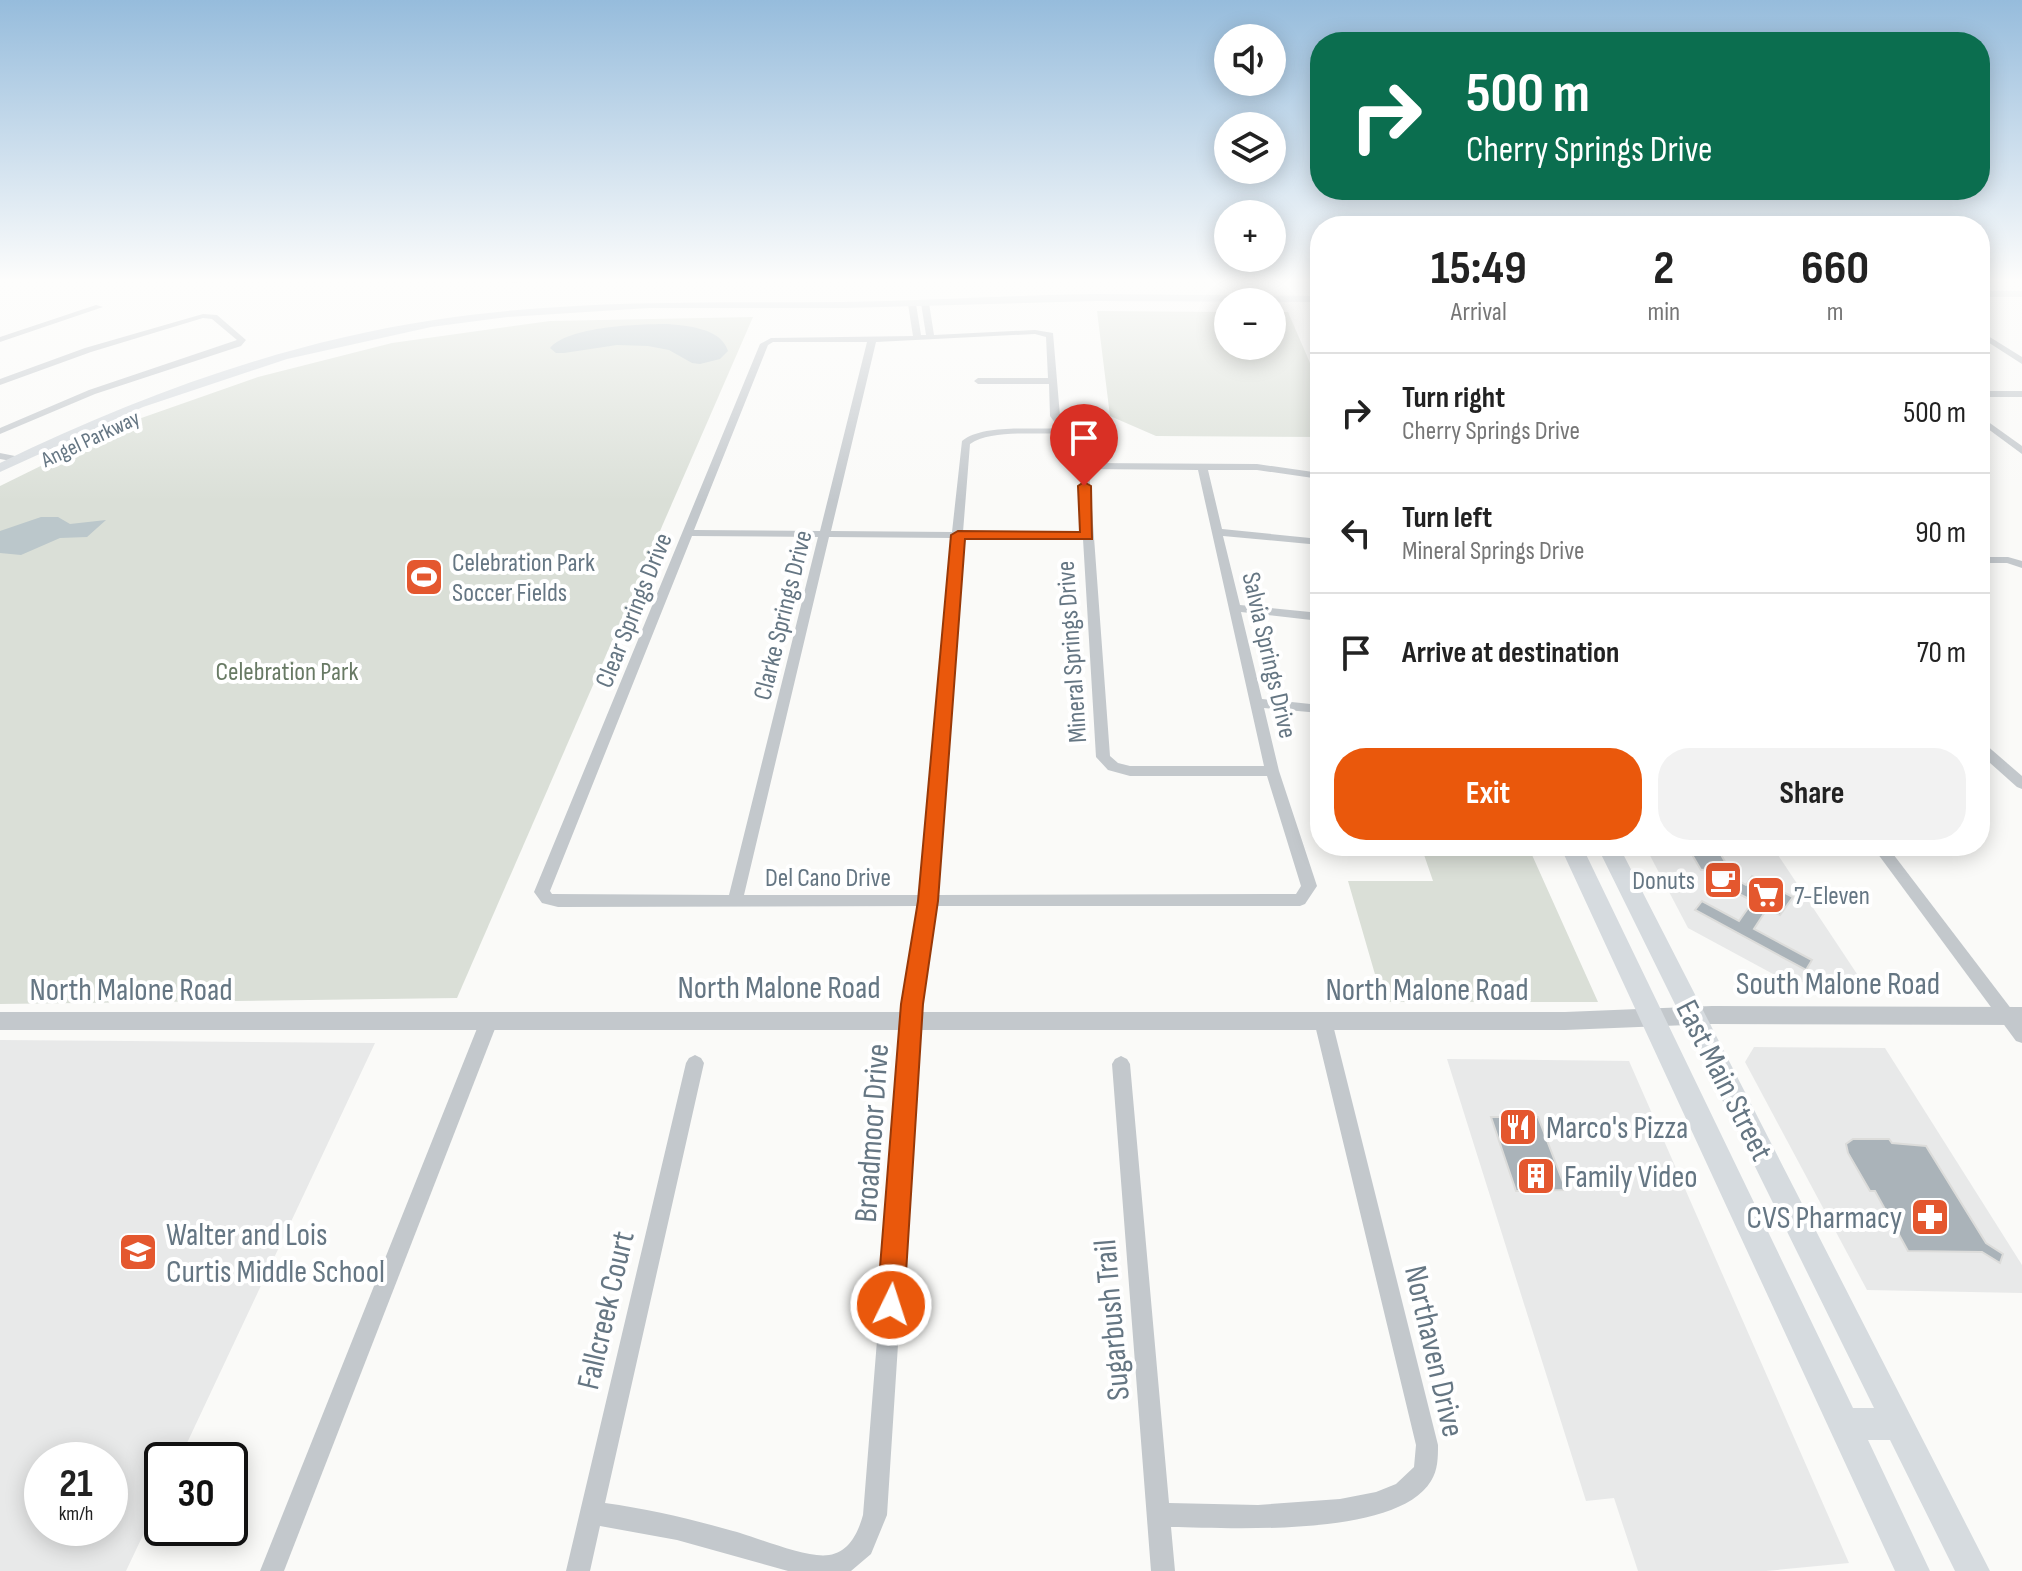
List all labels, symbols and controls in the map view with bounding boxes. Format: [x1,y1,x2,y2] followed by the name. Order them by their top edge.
[1214,24,1286,360] map controls
[1214,24,1286,96] button: sound
[1466,61,1590,128] text: 500 m
[1334,64,1438,168] icon: right
[1214,112,1286,184] button: layers
[1466,129,1713,172] text: Cherry Springs Drive
[1214,200,1286,272] button: +
[1431,240,1527,297] text: 15:49
[1653,240,1674,297] text: 2
[1801,240,1869,297] text: 660
[1214,288,1286,360] button: −
[1451,297,1507,328] text: Arrival
[1648,297,1680,328] text: min
[1827,297,1843,328] text: m
[1402,380,1505,416] text: Turn right
[1334,391,1378,435] icon: right
[1903,395,1966,431] text: 500 m
[1050,404,1118,486] pin
[36,405,145,474] street label: Angel Parkway
[1062,416,1106,460] icon: arrive
[1402,416,1580,447] text: Cherry Springs Drive
[1402,500,1492,536] text: Turn left
[1334,511,1378,555] icon: left
[1915,515,1966,551] text: 90 m
[747,527,819,703] street label: Clarke Springs Drive
[589,529,679,692] street label: Clear Springs Drive
[1402,536,1584,567] text: Mineral Springs Drive
[452,548,595,609] place label: Celebration Park Soccer Fields
[403,556,445,598] sports icon: Celebration Park Soccer Fields
[1051,560,1094,744] street label: Mineral Springs Drive
[1234,569,1303,741] street label: Salvia Springs Drive
[1334,631,1378,675] icon: arrive
[1402,635,1619,671] text: Arrive at destination
[1917,635,1966,671] text: 70 m
[216,657,358,688] park label: Celebration Park
[1334,748,1642,840] button: Exit
[1658,748,1966,840] button: Share
[1702,859,1744,901] cafe icon: Donuts
[765,863,891,894] street label: Del Cano Drive
[1632,866,1695,897] place label: Donuts
[1745,874,1787,916] supermarket icon: 7-Eleven
[1794,881,1870,912] place label: 7-Eleven
[1736,965,1940,1004] street label: South Malone Road
[677,969,881,1008] street label: North Malone Road
[29,971,233,1010] street label: North Malone Road
[1325,971,1529,1010] street label: North Malone Road
[1667,994,1781,1167] street label: East Main Street
[847,1042,898,1224] street label: Broadmoor Drive
[1497,1106,1539,1148] restaurant icon: Marco's Pizza
[1546,1109,1688,1148] place label: Marco's Pizza
[1515,1155,1557,1197] building icon: Family Video
[1564,1158,1698,1197] place label: Family Video
[1909,1196,1951,1238] pharmacy icon: CVS Pharmacy
[1747,1199,1902,1238] place label: CVS Pharmacy
[166,1216,385,1292] place label: Walter and Lois Curtis Middle School
[569,1227,644,1393] street label: Fallcreek Court
[117,1231,159,1273] school or university icon: Walter and Lois Curtis Middle School
[1086,1238,1139,1402] street label: Sugarbush Trail
[1395,1262,1472,1441] street label: Northaven Drive
[849,1263,933,1347] position arrow
[144,1442,248,1546] speed limit sign: 30
[59,1460,93,1508] text: 21
[59,1502,93,1526] text: km/h

